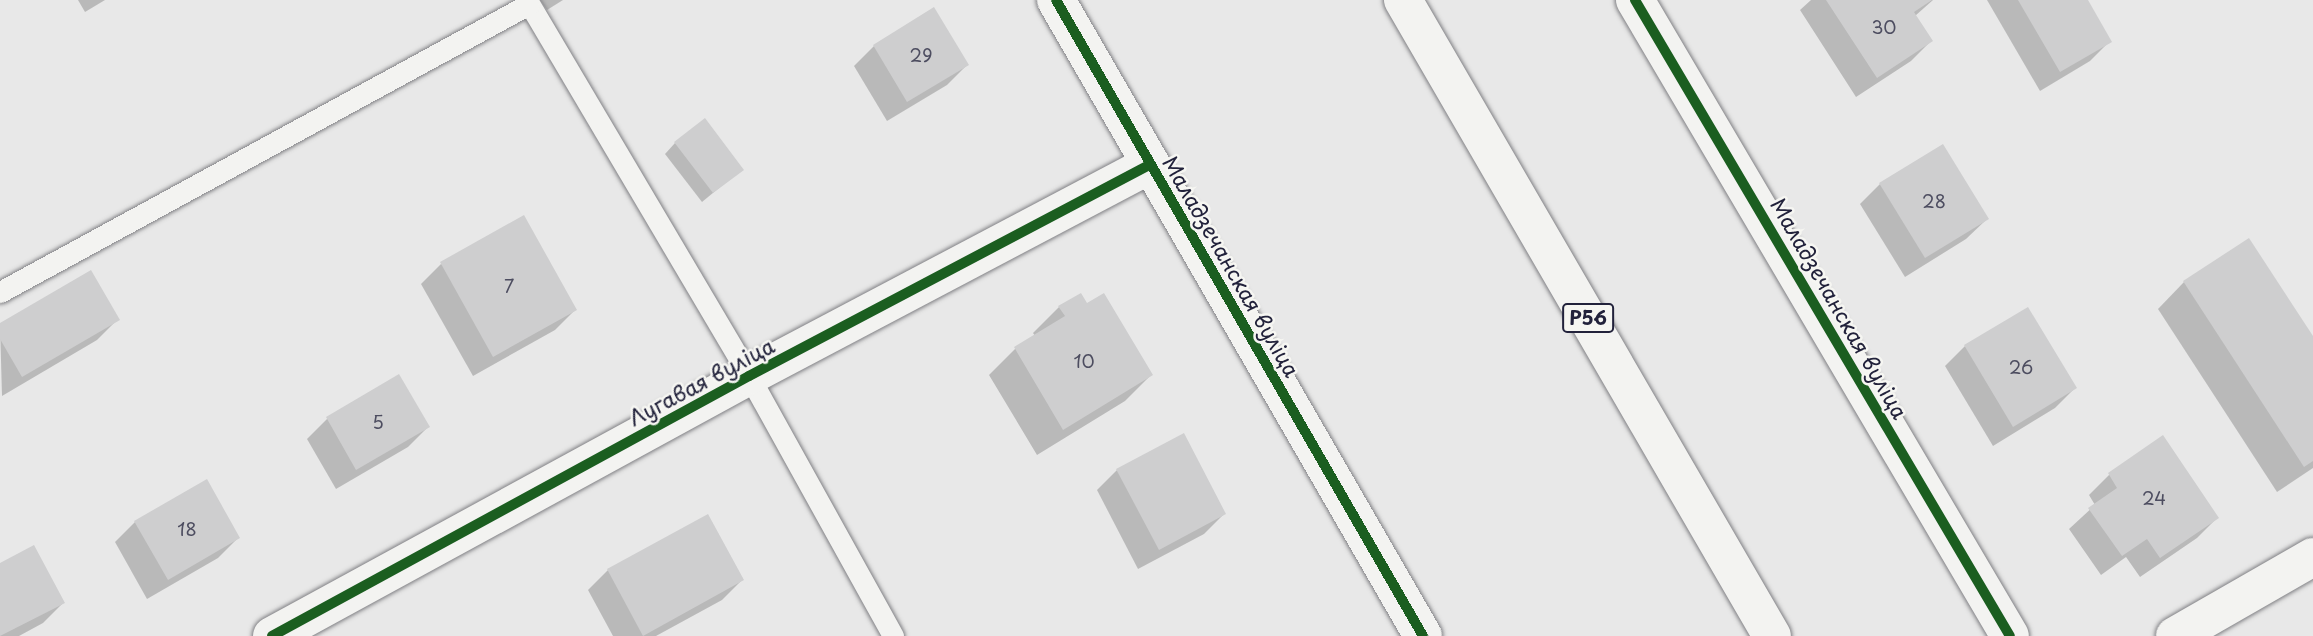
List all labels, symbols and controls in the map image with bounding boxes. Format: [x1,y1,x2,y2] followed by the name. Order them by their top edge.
[1871,16,1897,38] house number: 30
[910,44,932,66] house number: 29
[1158,151,1306,381] street label: Маладзечанская вуліца
[1922,190,1946,212] house number: 28
[1766,193,1914,423] street label: Маладзечанская вуліца
[504,275,514,297] house number: 7
[1562,302,1614,334] road number: Р56
[623,332,779,430] street label: Лугавая вуліца
[1073,350,1095,372] house number: 10
[2009,356,2033,378] house number: 26
[372,411,384,433] house number: 5
[2142,487,2166,509] house number: 24
[177,518,197,540] house number: 18

